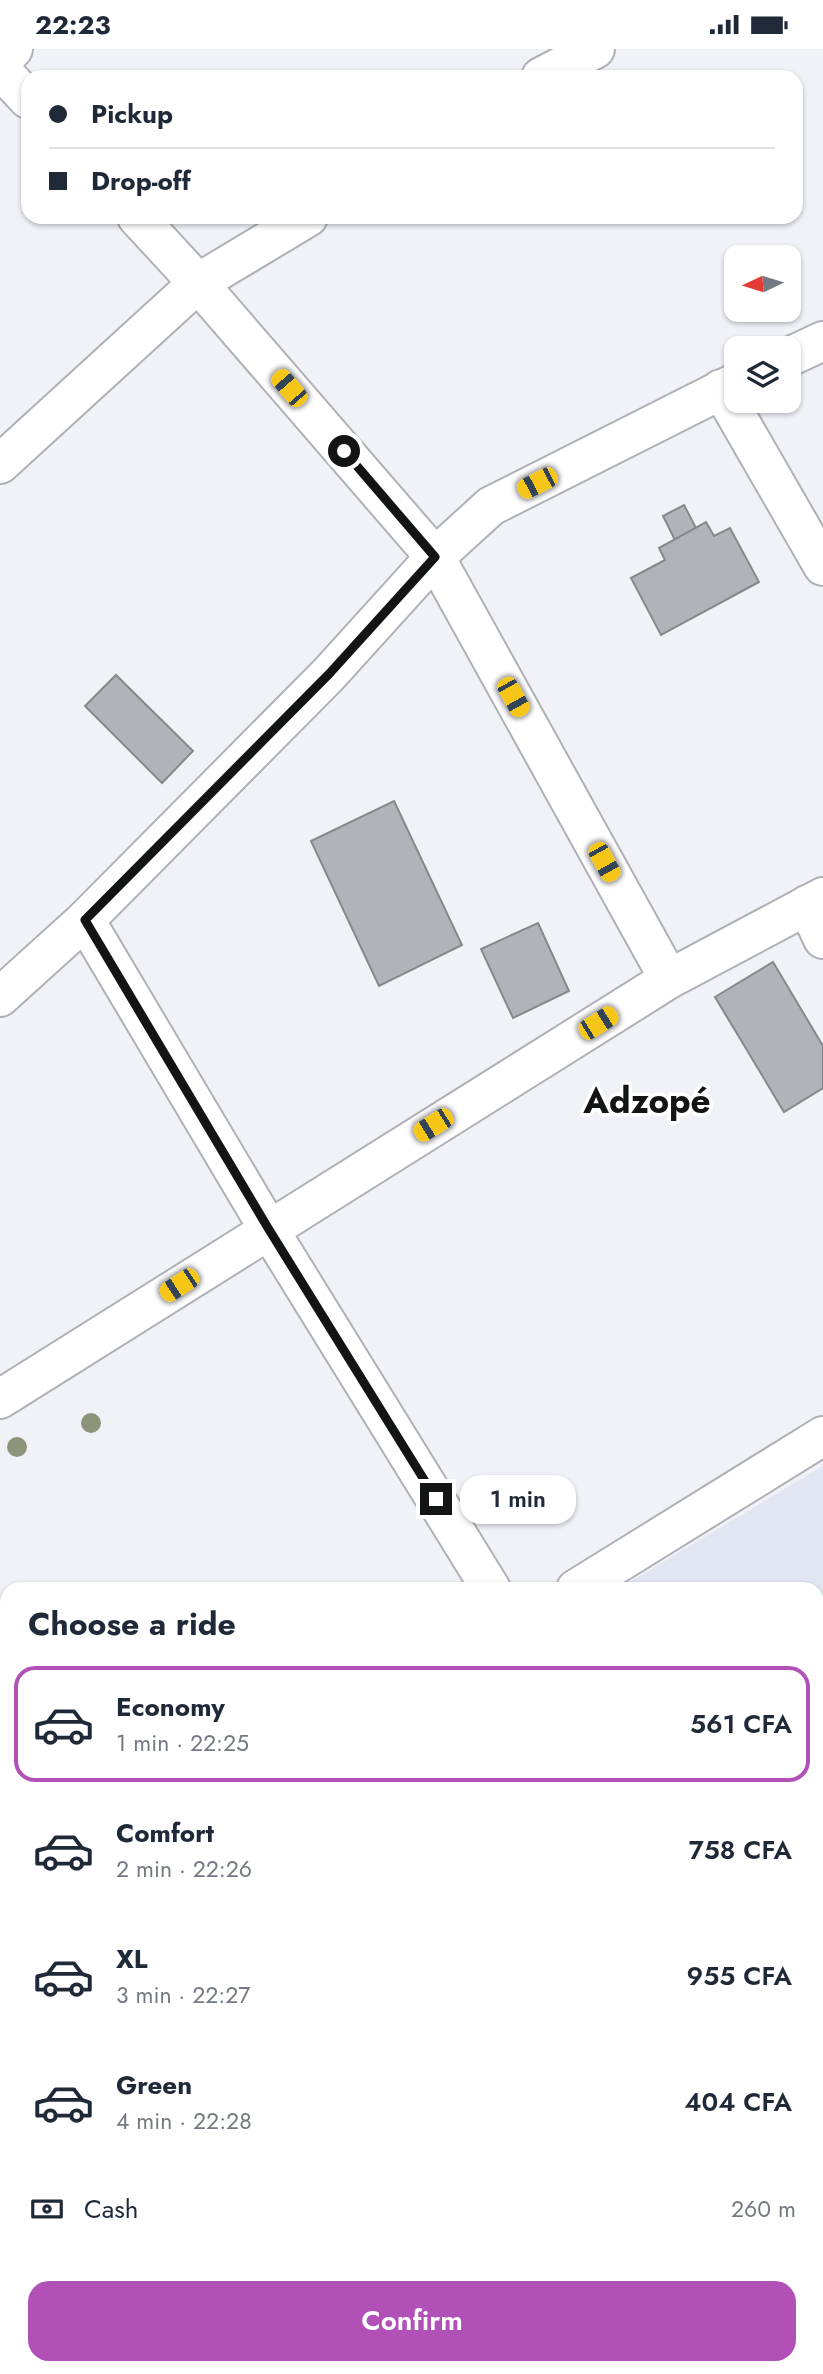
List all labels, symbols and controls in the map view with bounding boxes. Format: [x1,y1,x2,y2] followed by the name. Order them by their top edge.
[35,6,111,44] text: 22:23
[91,95,173,133] text: Pickup
[91,162,191,200] text: Drop-off
[724,245,802,322] north arrow
[724,245,801,413] map controls
[724,336,801,413] button: layers
[268,365,311,411] car
[328,435,360,467] route start
[514,464,561,502] car
[494,674,533,720] car
[585,839,624,885] car
[575,1003,622,1043] car
[582,1076,711,1126] district label: Adzopé
[410,1105,457,1145] car
[156,1265,203,1305] car
[460,1475,576,1523] callout: 1 min
[490,1482,546,1516] text: 1 min
[420,1483,452,1515] route end
[28,1601,236,1647] text: Choose a ride
[116,1688,225,1726] text: Economy
[32,1693,95,1756] icon: car
[690,1705,792,1743] text: 561 CFA
[116,1726,249,1760] text: 1 min · 22:25
[116,1814,214,1852] text: Comfort
[32,1819,95,1882] icon: car
[689,1831,792,1869] text: 758 CFA
[116,1852,252,1886] text: 2 min · 22:26
[116,1940,148,1978] text: XL
[32,1945,95,2008] icon: car
[687,1957,792,1995] text: 955 CFA
[116,1978,250,2012] text: 3 min · 22:27
[116,2066,192,2104] text: Green
[32,2071,95,2134] icon: car
[684,2083,792,2121] text: 404 CFA
[116,2104,252,2138] text: 4 min · 22:28
[28,2190,66,2228] icon: cash
[84,2190,138,2228] text: Cash
[731,2192,796,2226] text: 260 m
[28,2281,796,2361] button: Confirm

